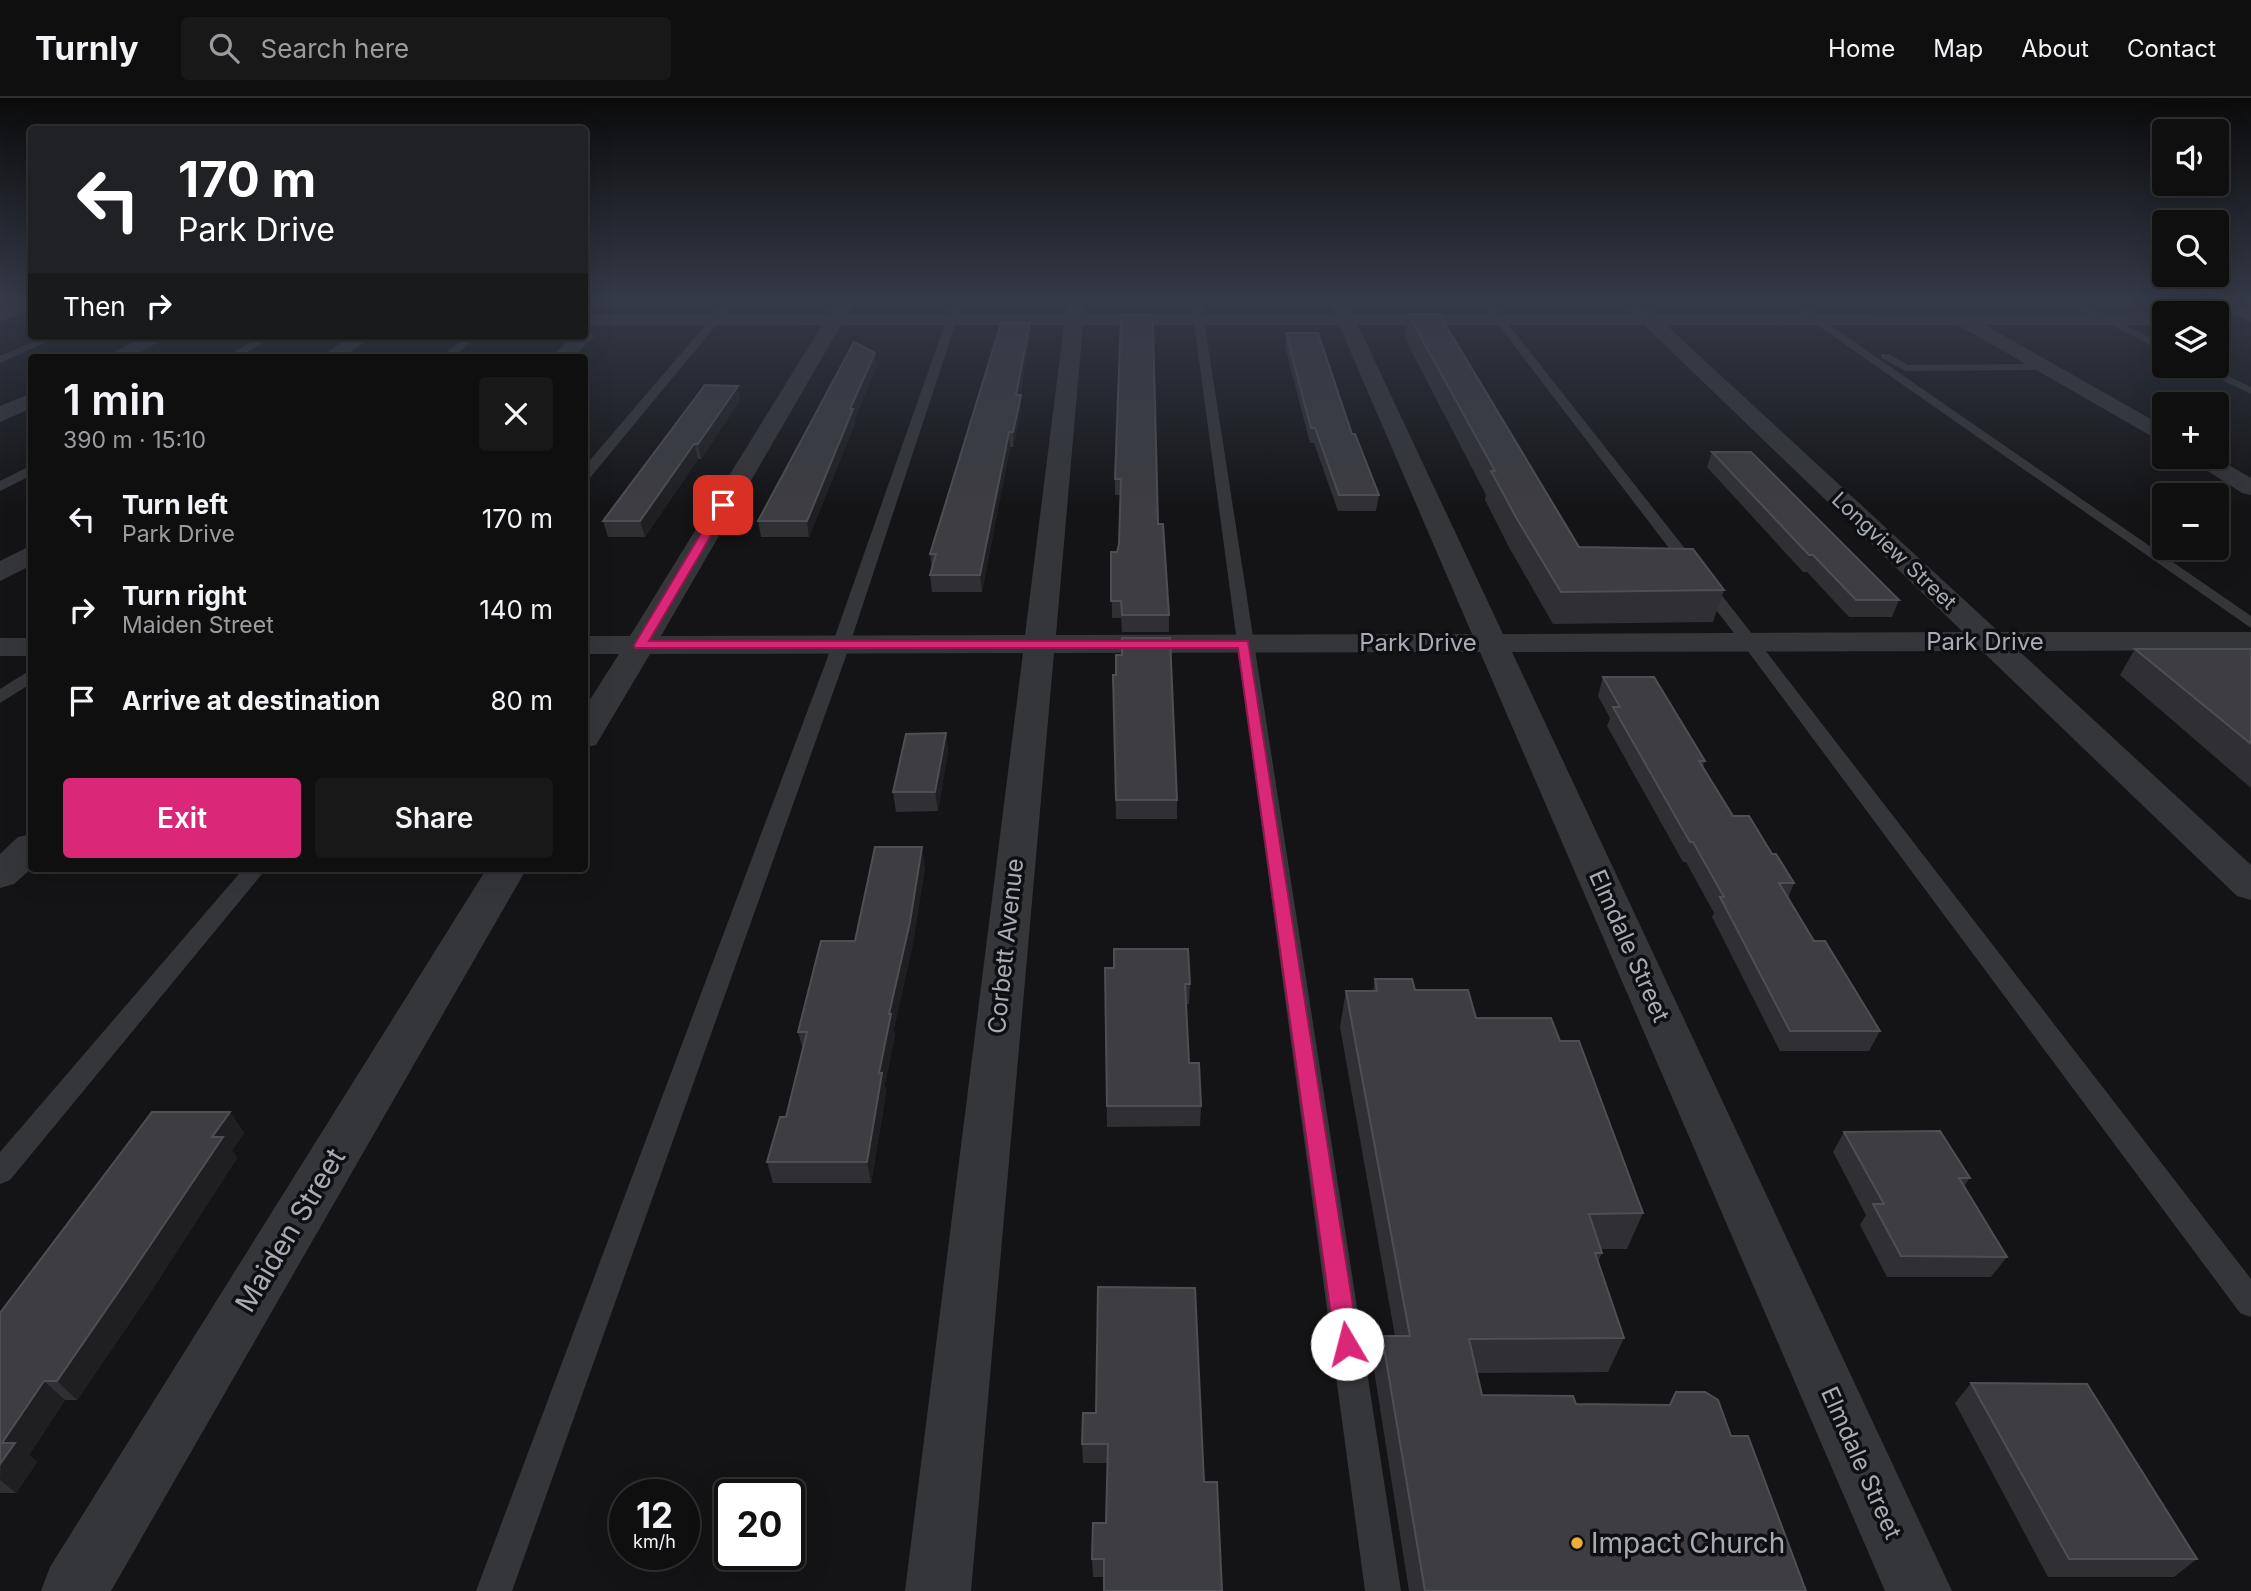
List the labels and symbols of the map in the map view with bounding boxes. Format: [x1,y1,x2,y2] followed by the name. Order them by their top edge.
[693,475,753,535] pin
[1827,487,1962,615] street label: Longview Street
[1926,627,2044,656] street label: Park Drive
[1359,628,1477,657] street label: Park Drive
[982,857,1029,1035] street label: Corbett Avenue
[1583,865,1676,1027] street label: Elmdale Street
[228,1142,352,1318] street label: Maiden Street
[1310,1307,1384,1381] position arrow
[1815,1382,1908,1544] street label: Elmdale Street
[714,1479,805,1570] speed limit sign: 20
[1591,1526,1785,1560] place label: Impact Church
[1569,1535,1585,1551] marker: Impact Church

